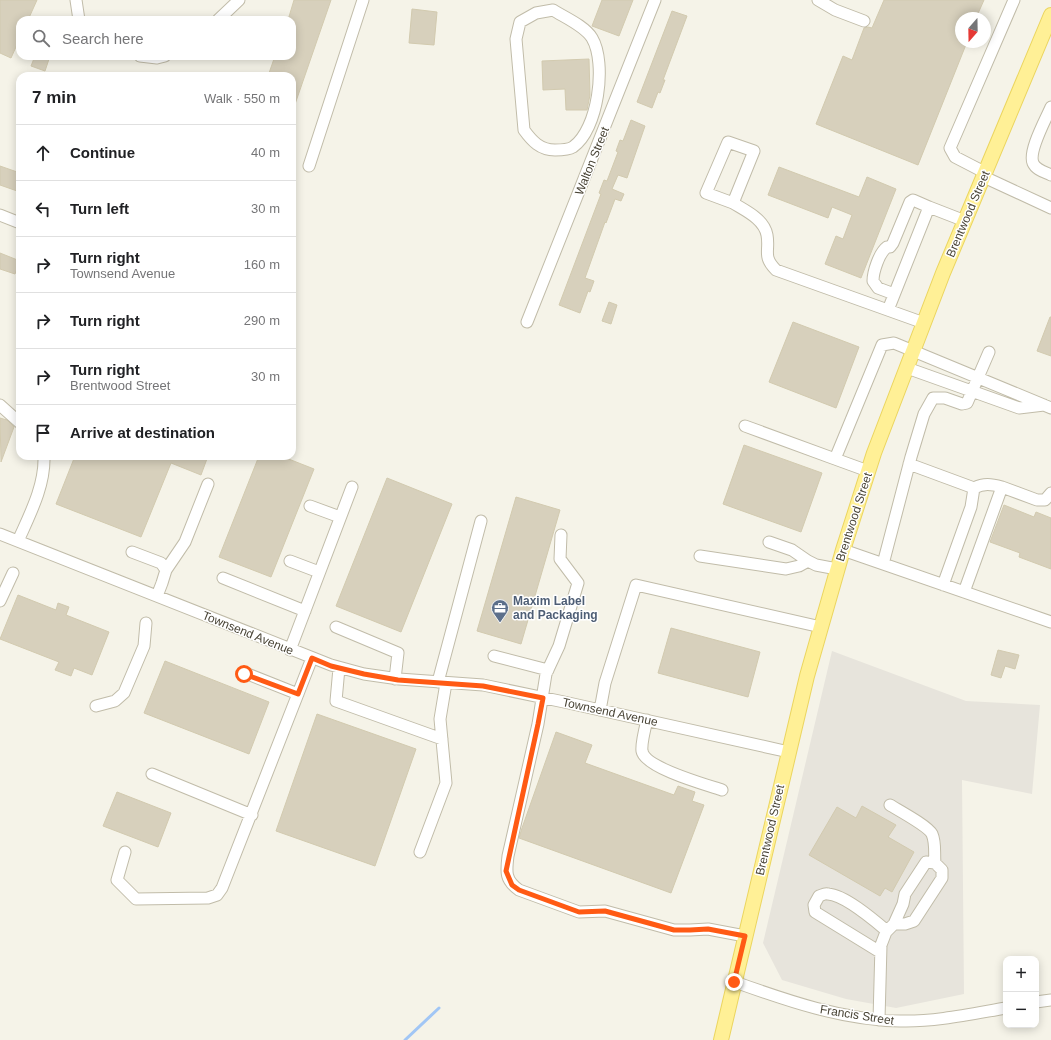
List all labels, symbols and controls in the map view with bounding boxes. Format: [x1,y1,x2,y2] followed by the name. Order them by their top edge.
[955,12,991,48] north arrow
[16,16,296,60] search box
[30,27,52,49] icon: search
[62,30,144,47] text: Search here
[32,88,76,107] text: 7 min
[204,91,280,106] text: Walk · 550 m
[572,124,612,197] street label: Walton Street
[32,142,54,164] icon: ahead
[70,144,135,161] text: Continue
[251,145,280,160] text: 40 m
[943,168,993,259] street label: Brentwood Street
[32,198,54,220] icon: left
[70,200,129,217] text: Turn left
[251,201,280,216] text: 30 m
[70,249,140,266] text: Turn right
[32,254,54,276] icon: right
[244,257,280,272] text: 160 m
[70,266,175,281] text: Townsend Avenue
[32,310,54,332] icon: right
[70,312,140,329] text: Turn right
[244,313,280,328] text: 290 m
[70,361,140,378] text: Turn right
[32,366,54,388] icon: right
[251,369,280,384] text: 30 m
[70,378,170,393] text: Brentwood Street
[32,422,54,444] icon: arrive
[70,424,215,441] text: Arrive at destination
[833,470,875,563] street label: Brentwood Street
[513,594,598,622] place label: Maxim Label and Packaging
[490,598,510,623] office icon: Maxim Label and Packaging
[200,608,296,658] street label: Townsend Avenue
[235,665,253,683] route start
[561,695,659,729] street label: Townsend Avenue
[753,783,787,877] street label: Brentwood Street
[1003,956,1039,1028] map controls
[1003,956,1039,992] button: +
[725,973,743,991] route end
[1003,992,1039,1028] button: −
[819,1002,896,1028] street label: Francis Street

